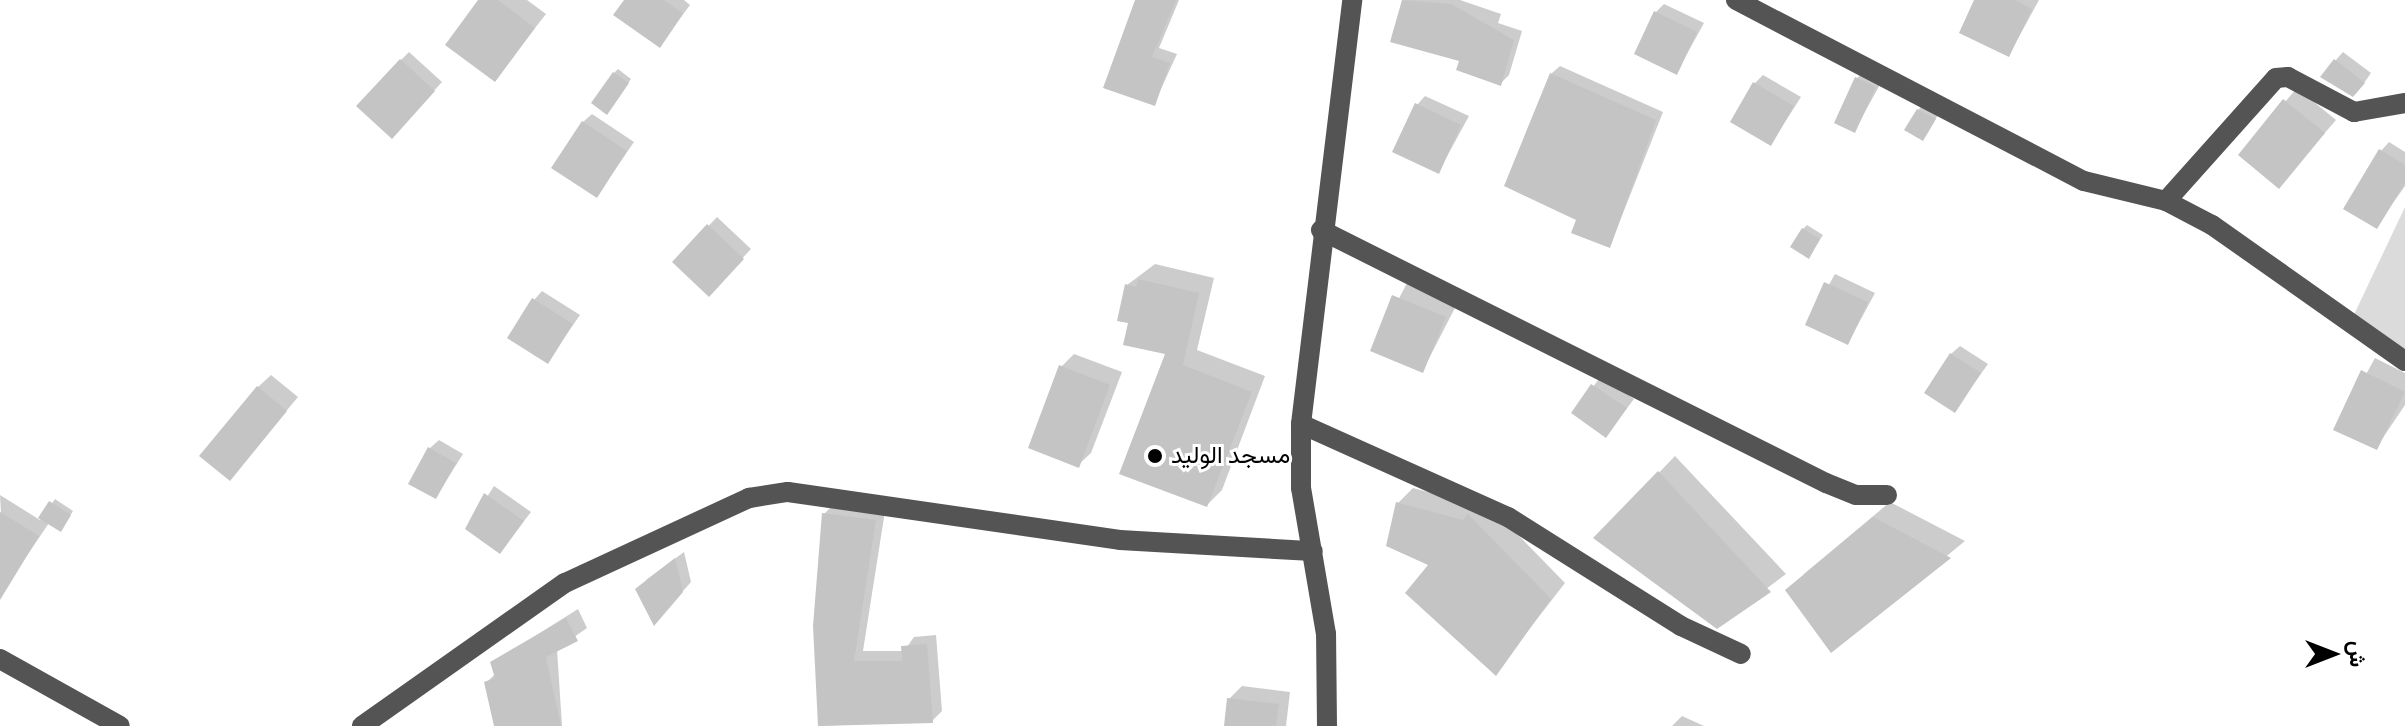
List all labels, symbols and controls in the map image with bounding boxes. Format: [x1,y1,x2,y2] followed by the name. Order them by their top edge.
[1171,442,1290,470] place label: مسجد الوليد
[1146,447,1164,465] marker: مسجد الوليد
[2293,614,2373,694] north arrow
[2345,641,2370,667] text: ش

